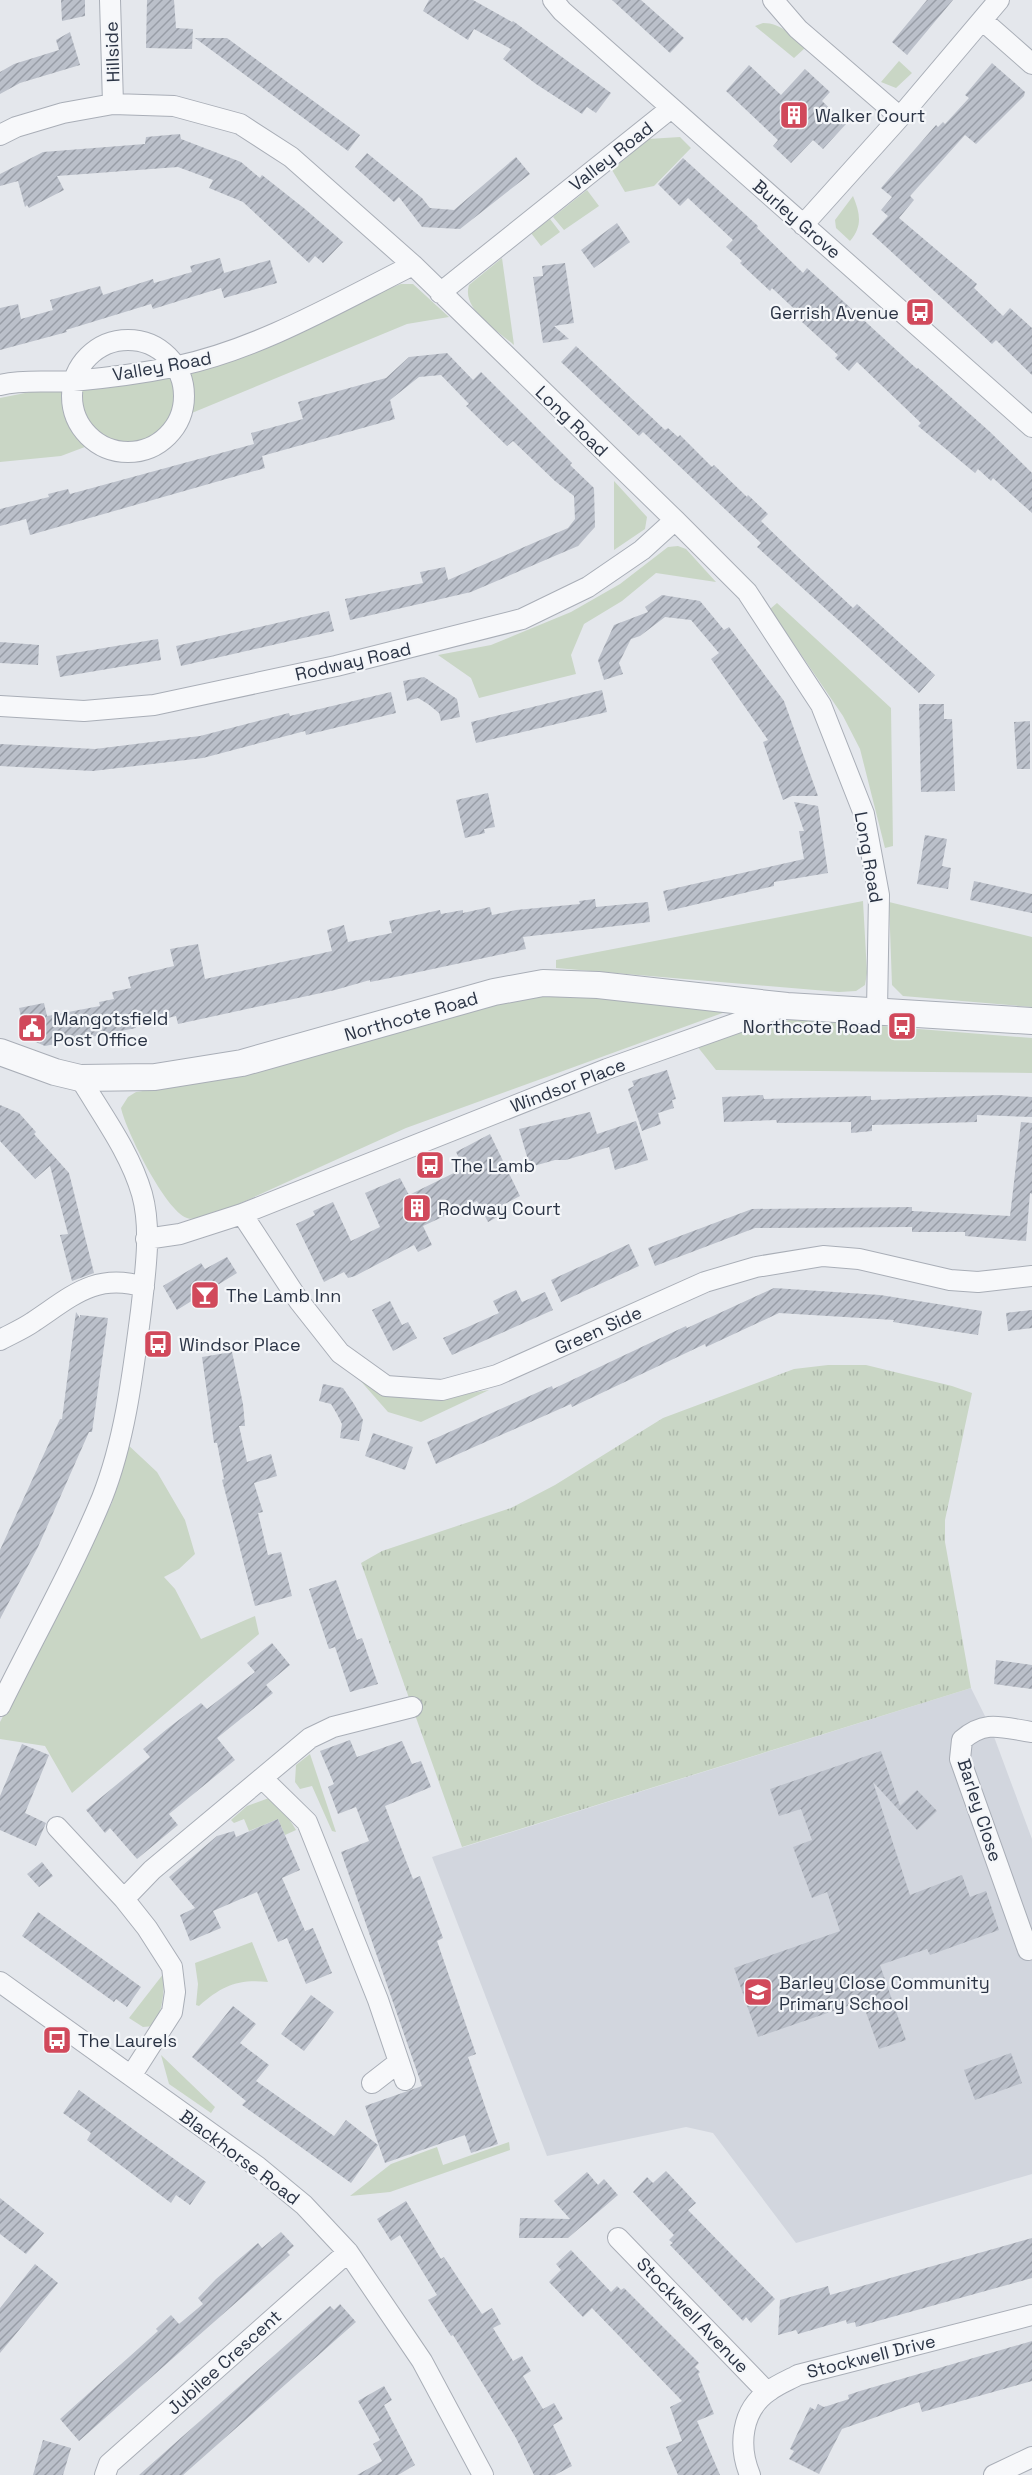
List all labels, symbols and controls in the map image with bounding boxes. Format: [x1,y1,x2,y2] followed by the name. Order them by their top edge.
[99,21,125,83] street label: Hillside
[778,99,810,131] building icon: Walker Court
[815,104,925,127] place label: Walker Court
[564,116,658,196] street label: Valley Road
[748,174,846,264] street label: Burley Grove
[904,296,936,328] bus stop icon: Gerrish Avenue
[770,301,899,324] place label: Gerrish Avenue
[111,346,213,386] street label: Valley Road
[531,381,613,461] street label: Long Road
[293,636,413,686] street label: Rodway Road
[850,810,888,904] street label: Long Road
[341,986,481,1046] street label: Northcote Road
[53,1007,168,1051] place label: Mangotsfield Post Office
[886,1010,918,1042] bus stop icon: Northcote Road
[16,1012,48,1044] public building icon: Mangotsfield Post Office
[743,1015,881,1038] place label: Northcote Road
[507,1052,629,1118] street label: Windsor Place
[414,1149,446,1181] bus stop icon: The Lamb
[451,1154,535,1177] place label: The Lamb
[401,1192,433,1224] building icon: Rodway Court
[438,1197,561,1220] place label: Rodway Court
[189,1279,221,1311] bar icon: The Lamb Inn
[226,1284,341,1307] place label: The Lamb Inn
[551,1301,645,1359] street label: Green Side
[142,1328,174,1360] bus stop icon: Windsor Place
[179,1333,301,1356] place label: Windsor Place
[953,1756,1007,1864] street label: Barley Close
[779,1971,990,2015] place label: Barley Close Community Primary School
[742,1976,774,2008] school or university icon: Barley Close Community Primary School
[41,2024,73,2056] bus stop icon: The Laurels
[78,2029,177,2052] place label: The Laurels
[175,2104,305,2210] street label: Blackhorse Road
[632,2252,754,2378] street label: Stockwell Avenue
[162,2305,286,2419] street label: Jubilee Crescent
[804,2329,938,2383] street label: Stockwell Drive

